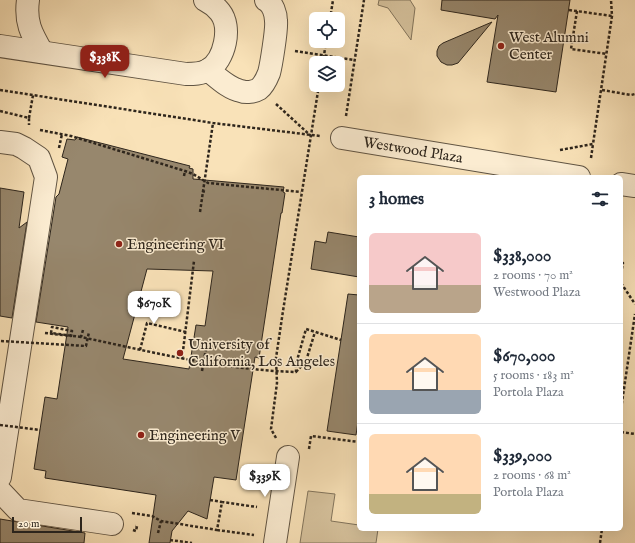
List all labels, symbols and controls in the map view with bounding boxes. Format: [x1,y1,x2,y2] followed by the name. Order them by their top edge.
[309,12,345,92] map controls
[309,12,345,48] button: locate
[509,28,589,64] place label: West Alumni Center
[496,41,506,51] marker: West Alumni Center
[77,45,133,79] pin: $338K
[89,49,121,66] text: $338K
[309,56,345,92] button: layers
[362,133,465,168] street label: Westwood Plaza
[589,188,611,210] icon: filters
[369,189,424,210] text: 3 homes
[127,235,225,254] place label: Engineering VI
[114,239,124,249] marker: Engineering VI
[493,246,551,267] text: $338,000
[401,249,449,297] icon: home
[493,267,573,284] text: 2 rooms · 70 m²
[493,284,580,301] text: Westwood Plaza
[126,291,182,325] pin: $670K
[137,295,171,312] text: $670K
[188,335,335,371] place label: University of California, Los Angeles
[493,346,555,367] text: $670,000
[175,348,185,358] marker: University of California, Los Angeles
[401,350,449,398] icon: home
[493,367,574,384] text: 5 rooms · 183 m²
[493,384,564,401] text: Portola Plaza
[149,426,241,445] place label: Engineering V
[136,430,146,440] marker: Engineering V
[493,446,552,467] text: $339,000
[401,450,449,498] icon: home
[237,464,293,498] pin: $339K
[493,467,571,484] text: 2 rooms · 68 m²
[249,468,281,485] text: $339K
[493,484,564,501] text: Portola Plaza
[12,515,82,534] scale bar
[18,517,39,531] text: 20 m

